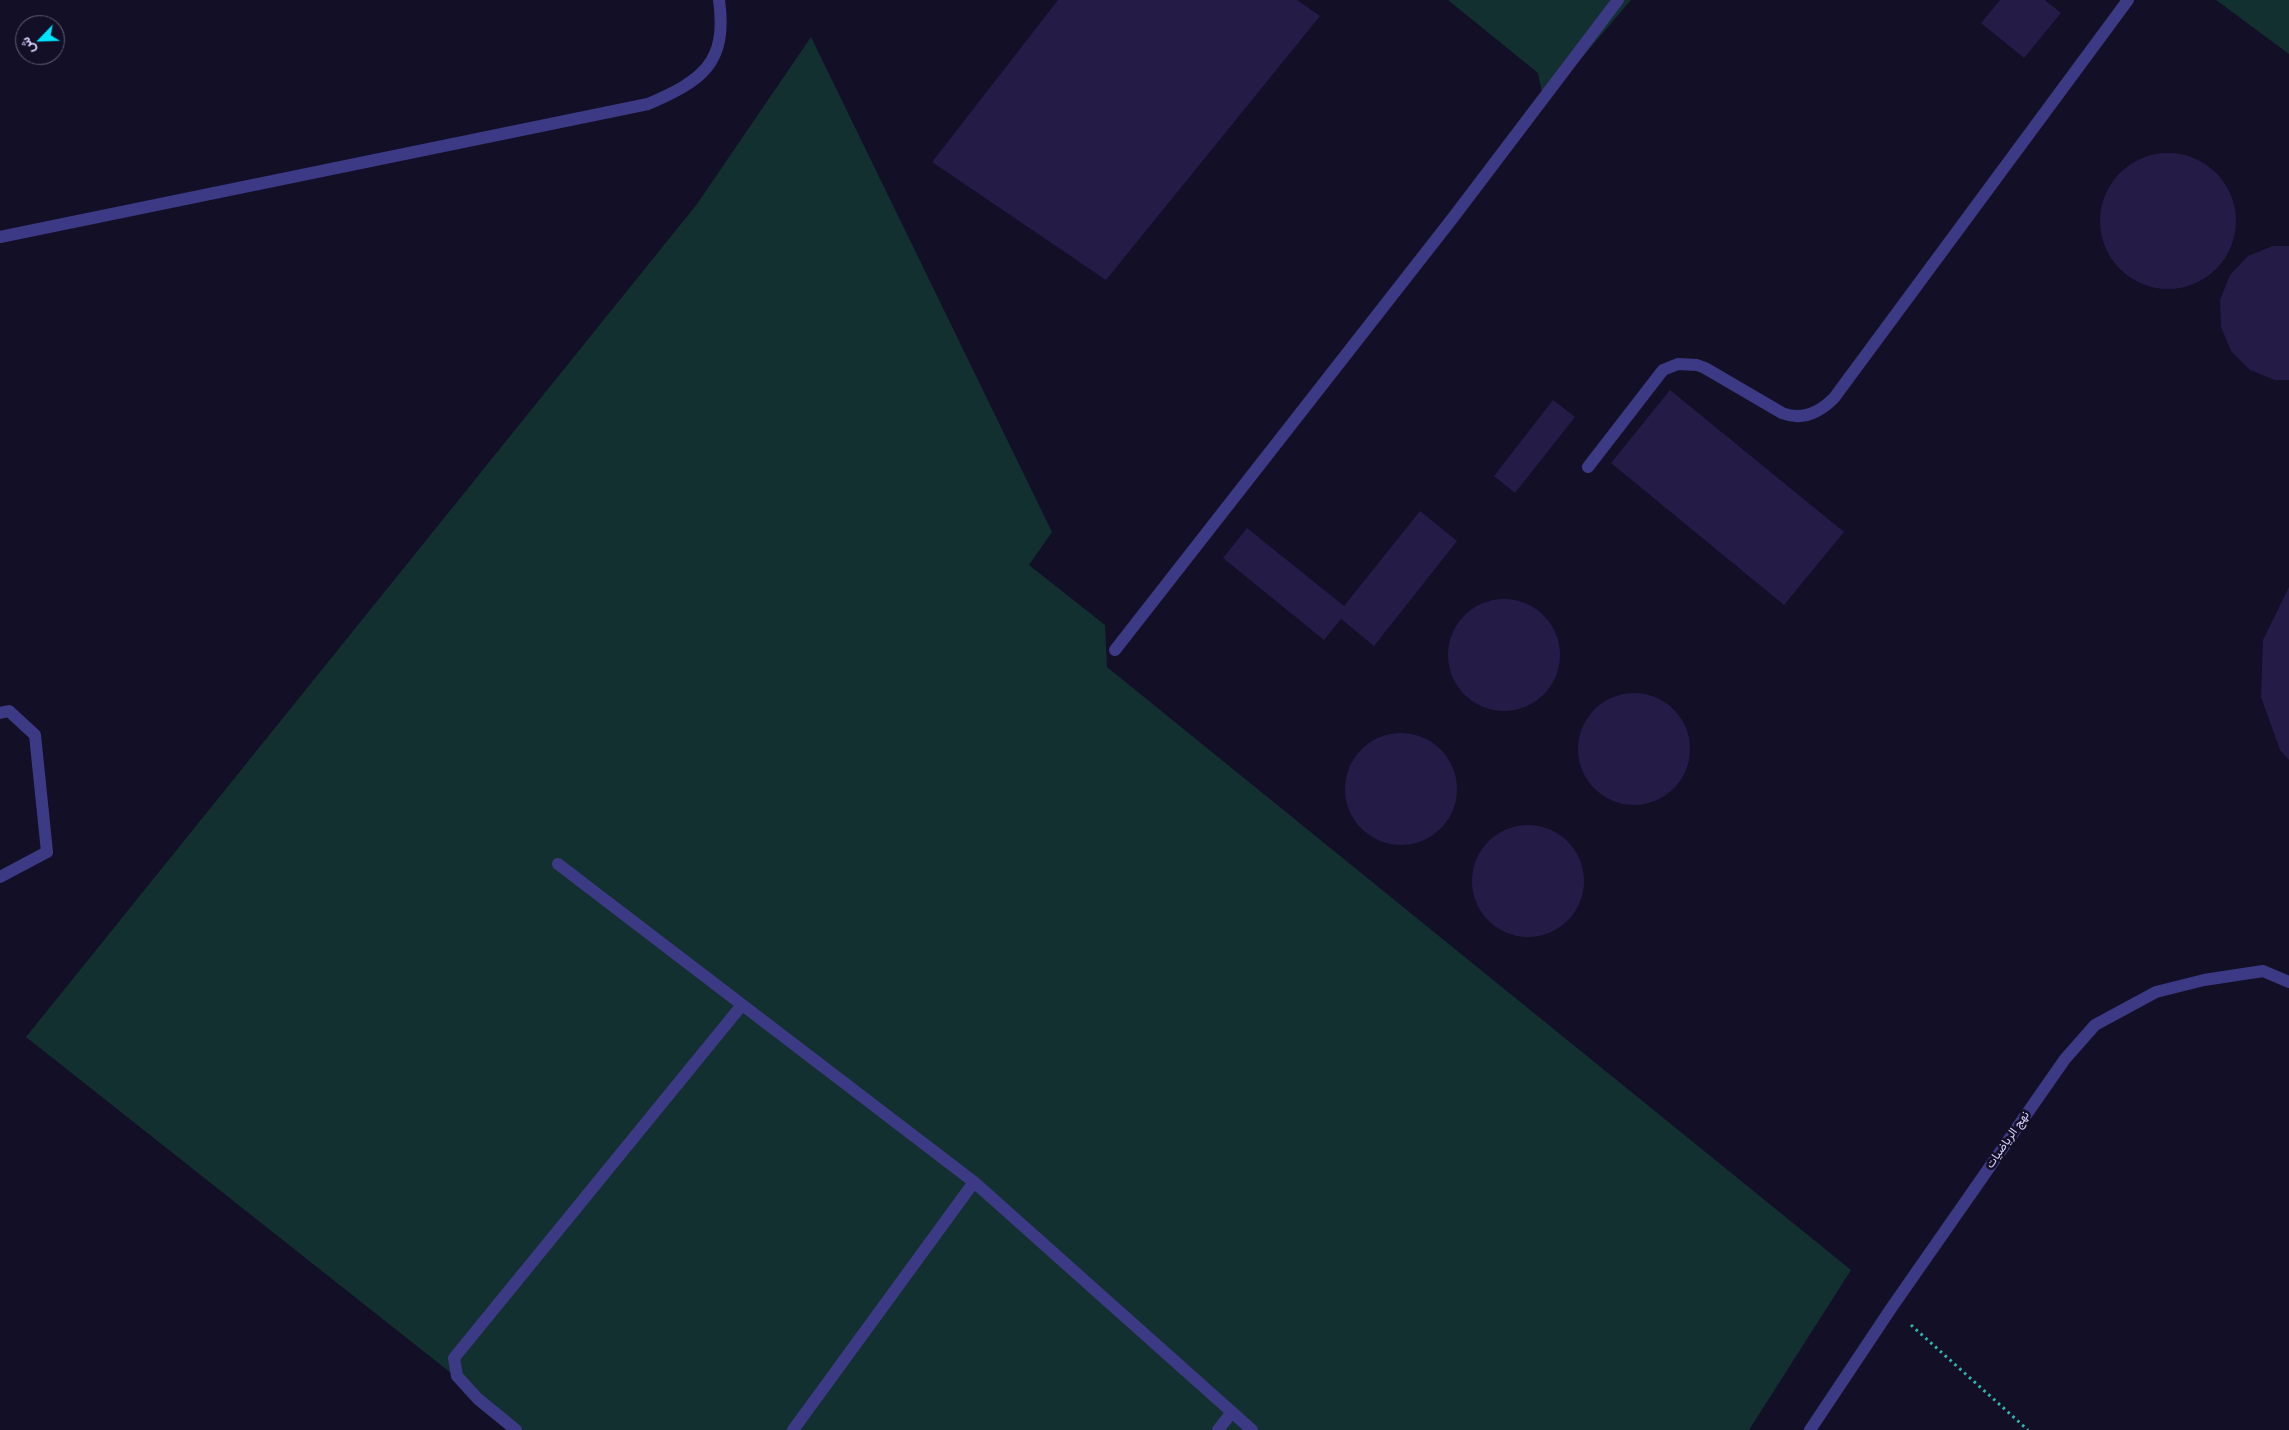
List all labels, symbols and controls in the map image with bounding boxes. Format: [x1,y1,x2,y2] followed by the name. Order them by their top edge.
[15,15,65,65] north arrow
[16,35,38,57] text: ش
[1983,1109,2033,1171] street label: نهج الرياضيات

